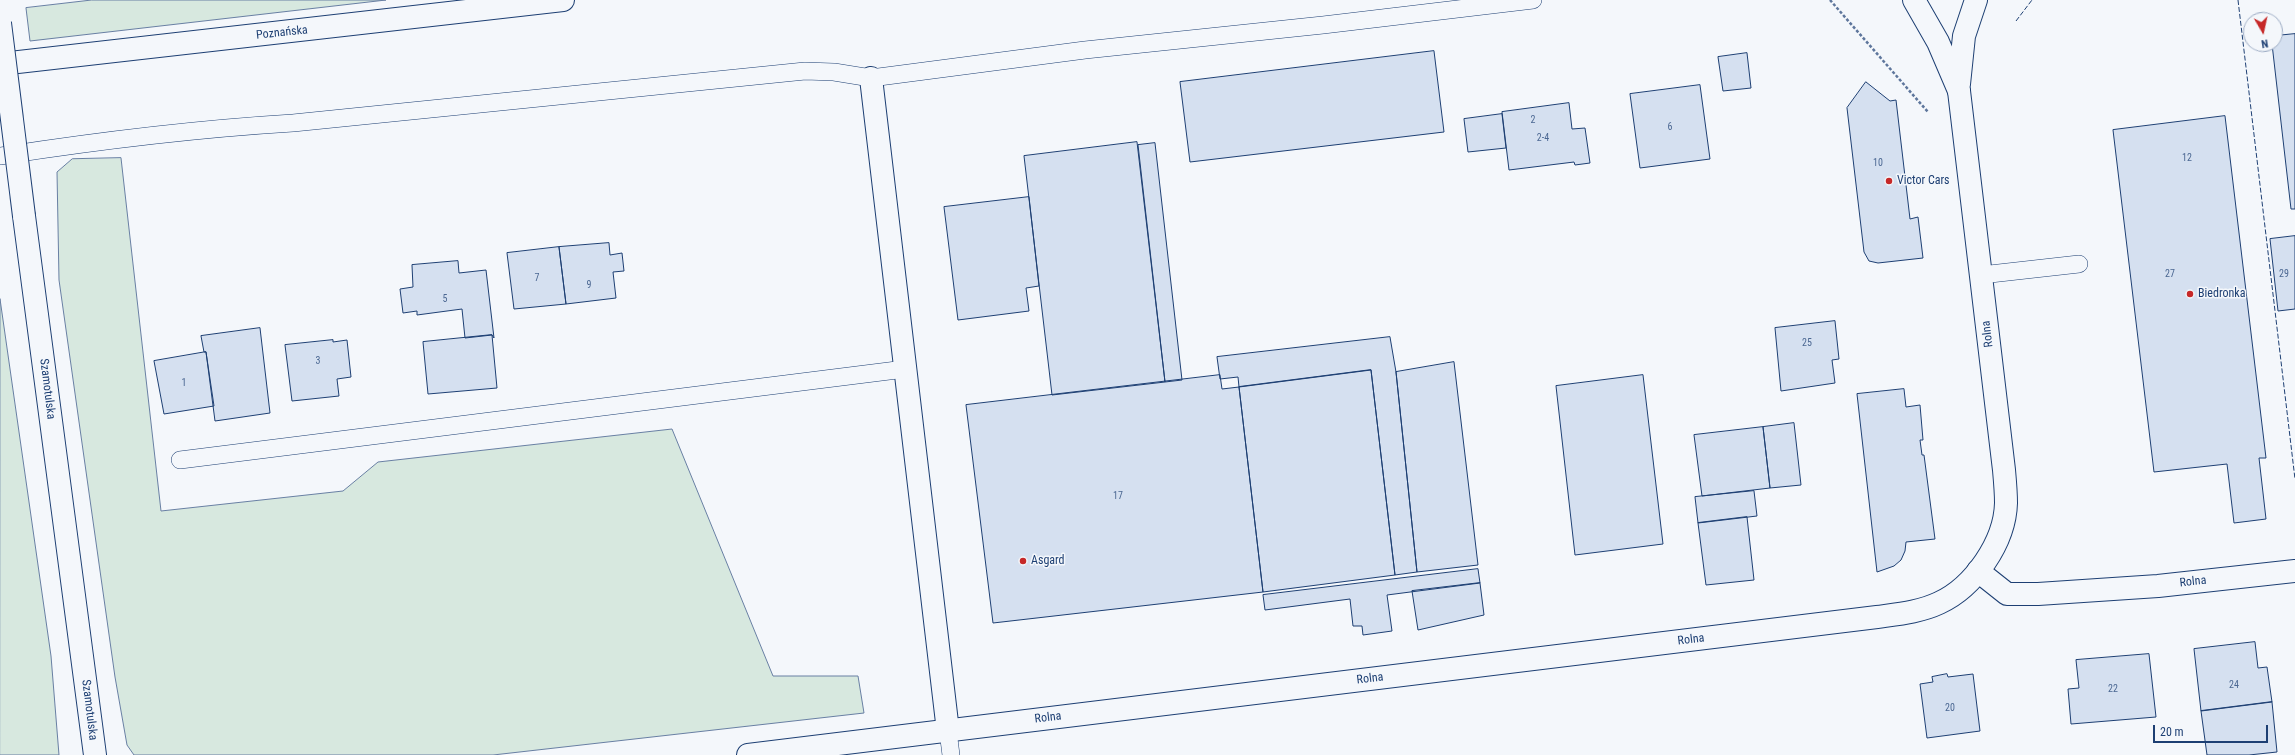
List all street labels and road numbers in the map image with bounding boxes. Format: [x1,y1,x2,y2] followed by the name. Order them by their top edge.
[256,23,308,43] street label: Poznańska
[1979,320,1997,348] street label: Rolna
[36,358,58,420] street label: Szamotulska
[2179,573,2207,591] street label: Rolna
[1677,631,1705,649] street label: Rolna
[1356,670,1384,688] street label: Rolna
[78,679,100,741] street label: Szamotulska
[1034,709,1062,727] street label: Rolna

